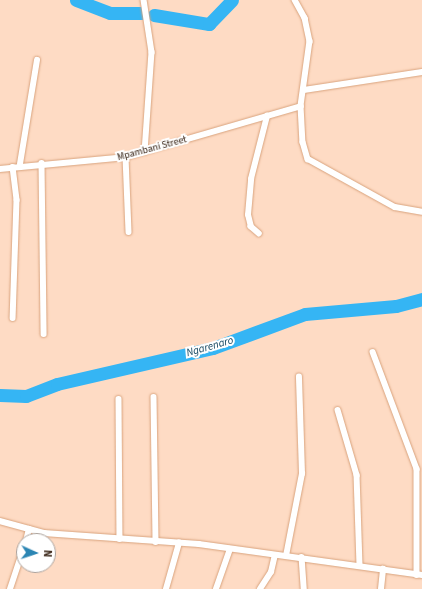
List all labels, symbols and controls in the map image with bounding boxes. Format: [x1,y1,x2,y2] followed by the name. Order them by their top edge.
[116,134,188,164] street label: Mpambani Street
[185,334,235,360] water label: Ngarenaro
[16,533,56,573] north arrow
[40,550,55,558] text: N

